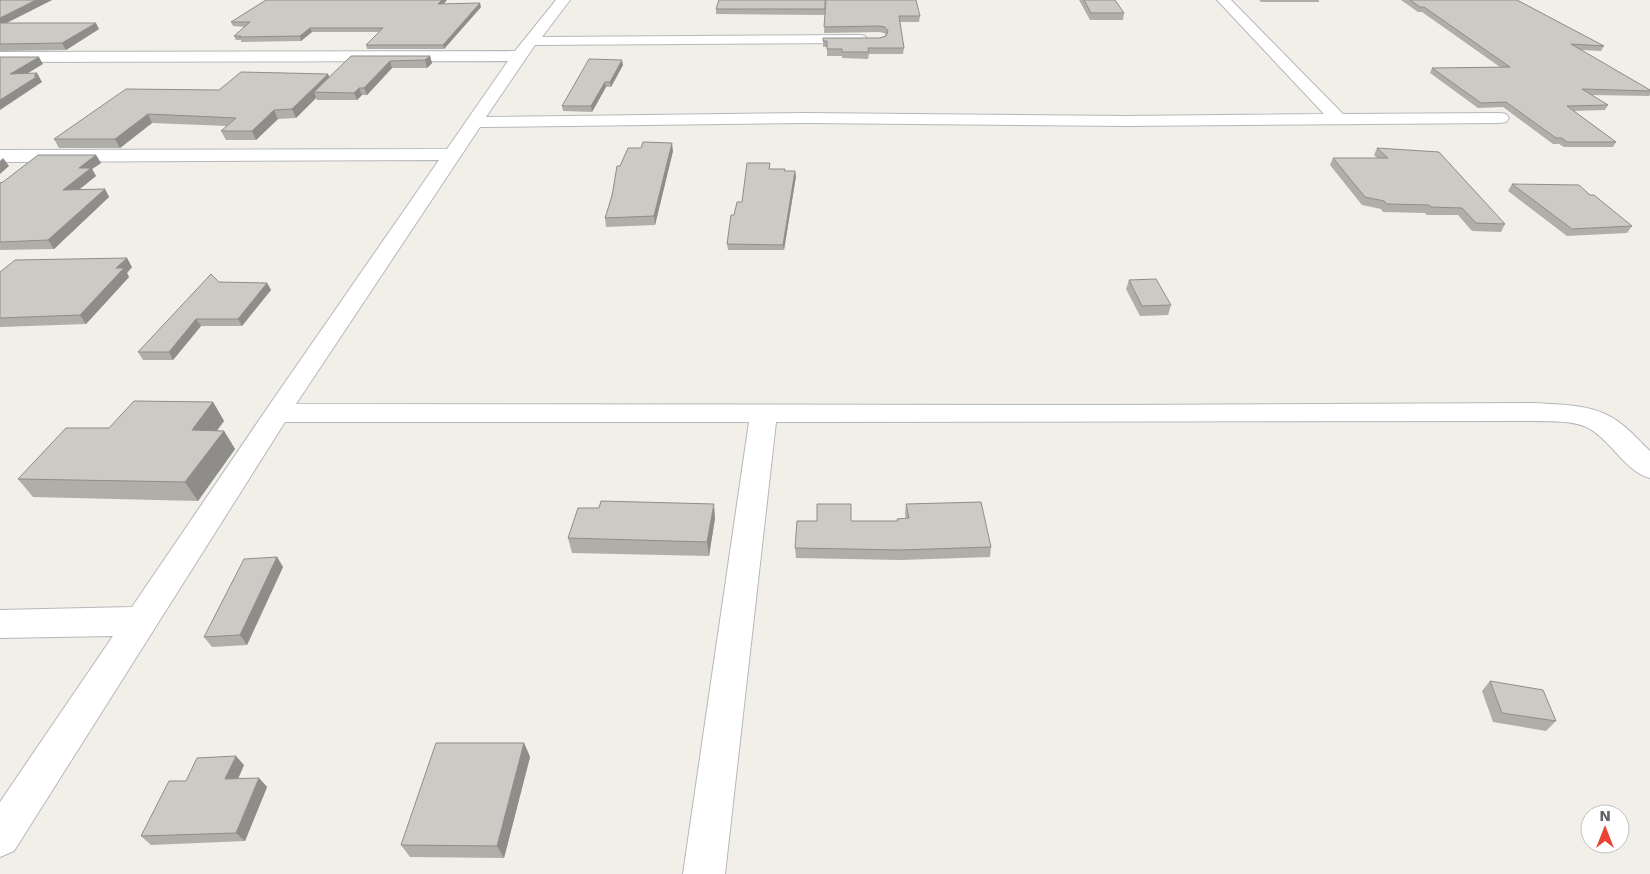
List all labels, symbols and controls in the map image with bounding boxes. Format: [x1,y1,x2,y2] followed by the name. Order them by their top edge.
[1580,804,1630,854] north arrow
[1599,808,1611,824] text: N

